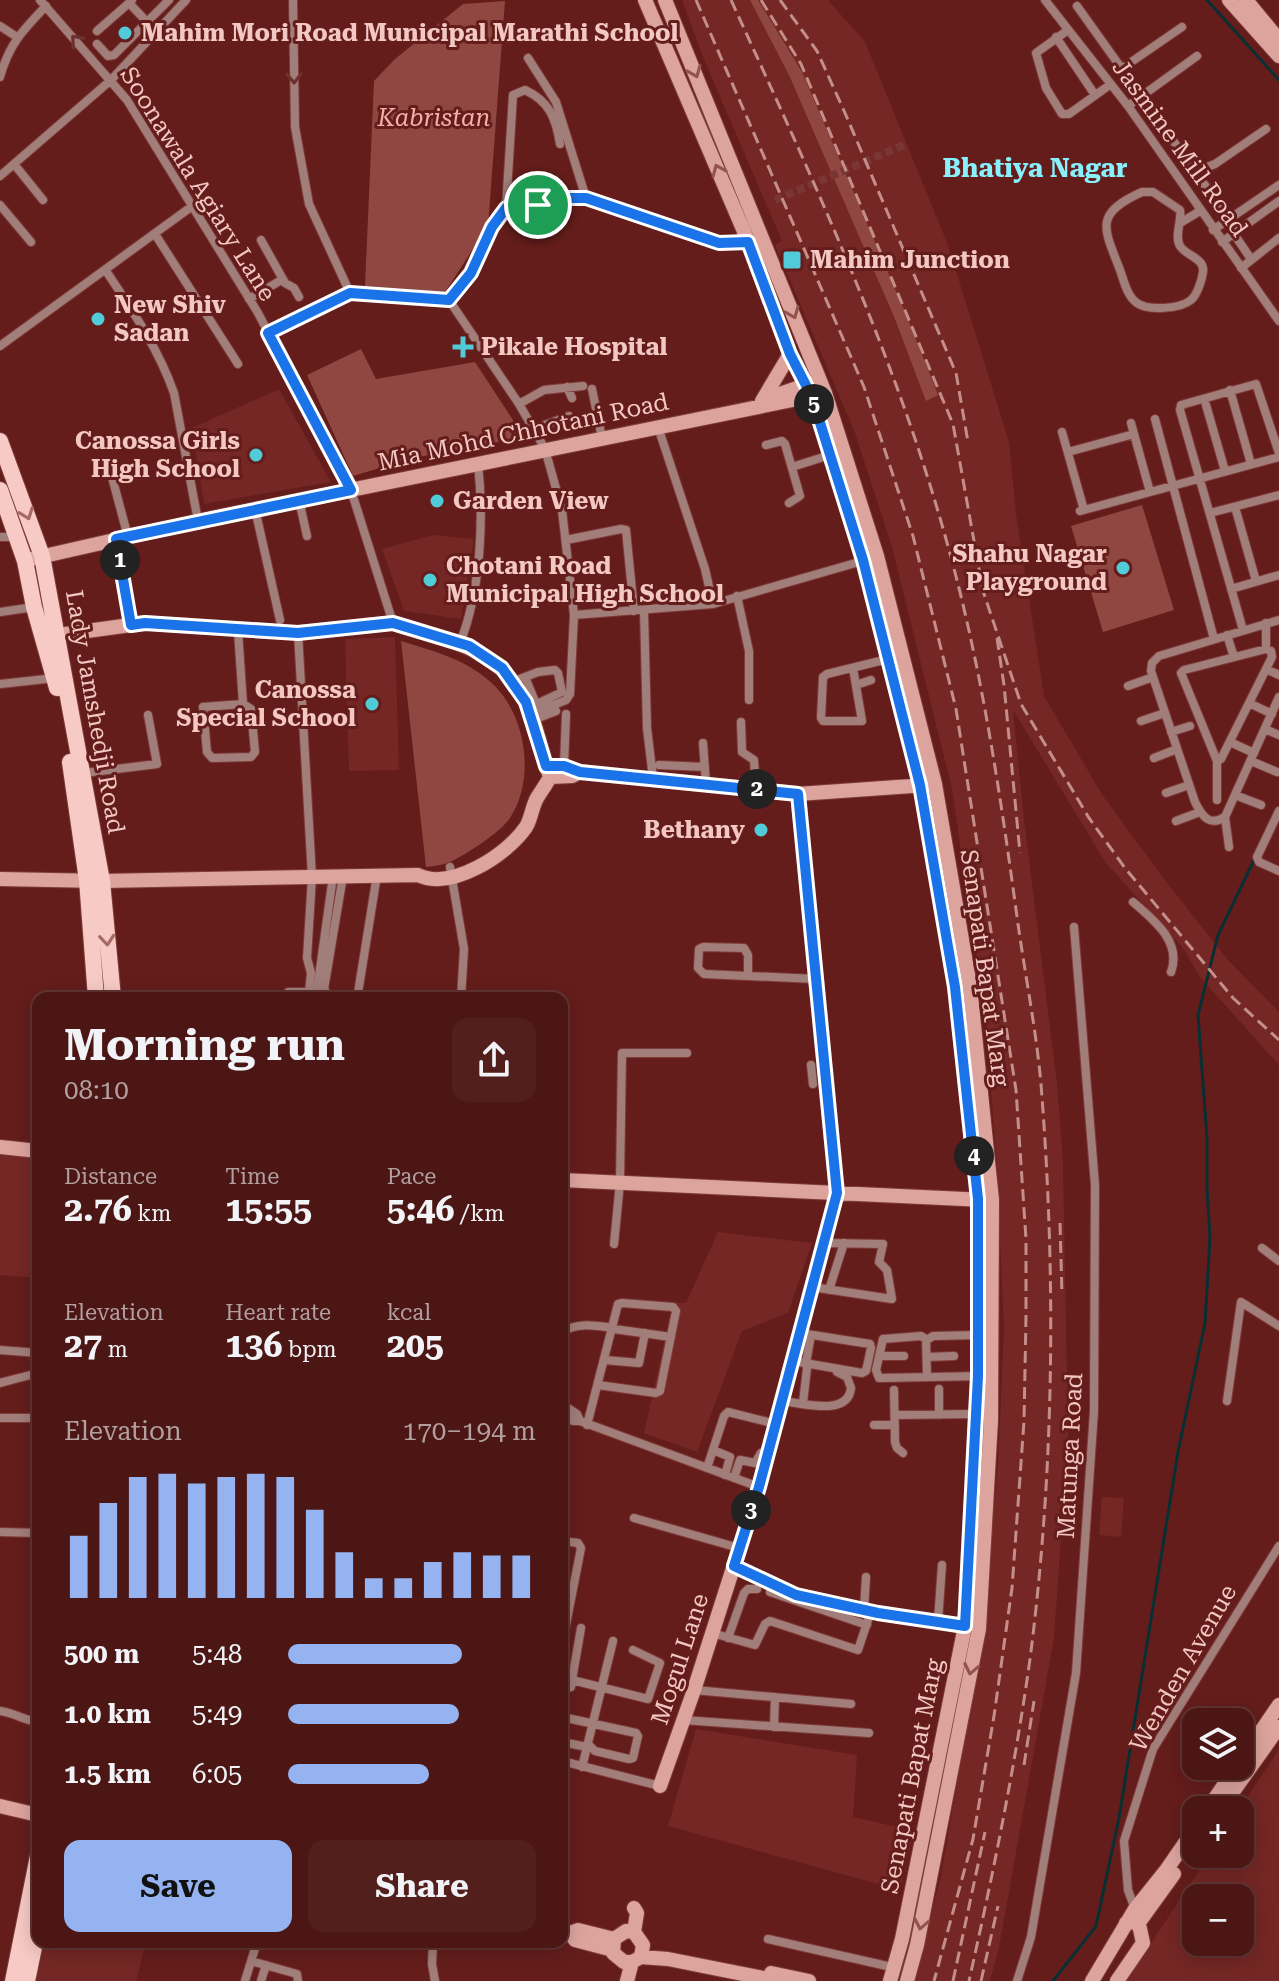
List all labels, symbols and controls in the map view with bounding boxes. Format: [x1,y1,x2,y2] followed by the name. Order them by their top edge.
[141,19,679,47] place label: Mahim Mori Road Municipal Marathi School
[116,24,134,42] marker: Mahim Mori Road Municipal Marathi School
[71,34,86,49] one-way arrow
[1106,54,1254,242] street label: Jasmine Mill Road
[114,62,282,306] street label: Soonawala Agiary Lane
[685,64,701,78] one-way arrow
[285,72,303,85] one-way arrow
[377,104,490,132] park label: Kabristan
[942,153,1128,183] district label: Bhatiya Nagar
[711,164,727,178] one-way arrow
[504,171,572,239] pin
[516,183,560,227] icon: arrive
[810,246,1010,274] place label: Mahim Junction
[781,249,803,271] marker: Mahim Junction
[114,291,227,347] place label: New Shiv Sadan
[783,305,800,319] one-way arrow
[89,310,107,328] marker: New Shiv Sadan
[481,333,668,361] place label: Pikale Hospital
[452,336,474,358] marker: Pikale Hospital
[794,384,834,424] pin: 5
[375,387,671,477] street label: Mia Mohd Chhotani Road
[808,391,820,416] text: 5
[75,427,240,483] place label: Canossa Girls High School
[247,446,265,464] marker: Canossa Girls High School
[453,487,609,515] place label: Garden View
[428,492,446,510] marker: Garden View
[17,507,33,521] one-way arrow
[100,540,140,580] pin: 1
[952,540,1107,596] place label: Shahu Nagar Playground
[114,547,126,572] text: 1
[446,552,724,608] place label: Chotani Road Municipal High School
[1114,559,1132,577] marker: Shahu Nagar Playground
[421,571,439,589] marker: Chotani Road Municipal High School
[60,588,130,836] street label: Lady Jamshedji Road
[176,676,356,732] place label: Canossa Special School
[363,695,381,713] marker: Canossa Special School
[737,769,777,809] pin: 2
[751,776,763,801] text: 2
[643,816,745,844] place label: Bethany
[752,821,770,839] marker: Bethany
[955,848,1016,1089] street label: Senapati Bapat Marg
[98,934,115,947] one-way arrow
[452,1018,536,1102] button: share
[64,1019,345,1071] text: Morning run
[64,1075,129,1105] text: 08:10
[954,1136,994,1176] pin: 4
[968,1143,980,1168] text: 4
[64,1164,157,1189] text: Distance
[225,1164,279,1189] text: Time
[387,1164,436,1189] text: Pace
[64,1189,132,1229] text: 2.76
[225,1189,312,1229] text: 15:55
[387,1189,454,1229] text: 5:46
[132,1201,171,1226] text: km
[454,1201,504,1226] text: /km
[64,1300,164,1325] text: Elevation
[225,1300,331,1325] text: Heart rate
[387,1300,431,1325] text: kcal
[64,1325,102,1365] text: 27
[225,1325,282,1365] text: 136
[387,1325,444,1365] text: 205
[102,1337,128,1362] text: m
[282,1337,337,1362] text: bpm
[1052,1372,1088,1540] street label: Matunga Road
[64,1416,182,1446] text: Elevation
[403,1416,536,1446] text: 170–194 m
[731,1490,771,1530] pin: 3
[745,1497,757,1522] text: 3
[1124,1580,1242,1756] street label: Wenden Avenue
[646,1590,714,1728] street label: Mogul Lane
[64,1639,139,1669] text: 500 m
[192,1639,242,1669] text: 5:48
[875,1656,949,1896] street label: Senapati Bapat Marg
[964,1662,981,1676] one-way arrow
[64,1699,151,1729] text: 1.0 km
[192,1699,242,1729] text: 5:49
[1182,1708,1254,1956] map controls
[1182,1708,1254,1780] button: layers
[64,1759,151,1789] text: 1.5 km
[192,1759,242,1789] text: 6:05
[1182,1796,1254,1868] button: +
[64,1840,292,1932] button: Save
[308,1840,536,1932] button: Share
[1182,1884,1254,1956] button: −
[914,1917,931,1931] one-way arrow

